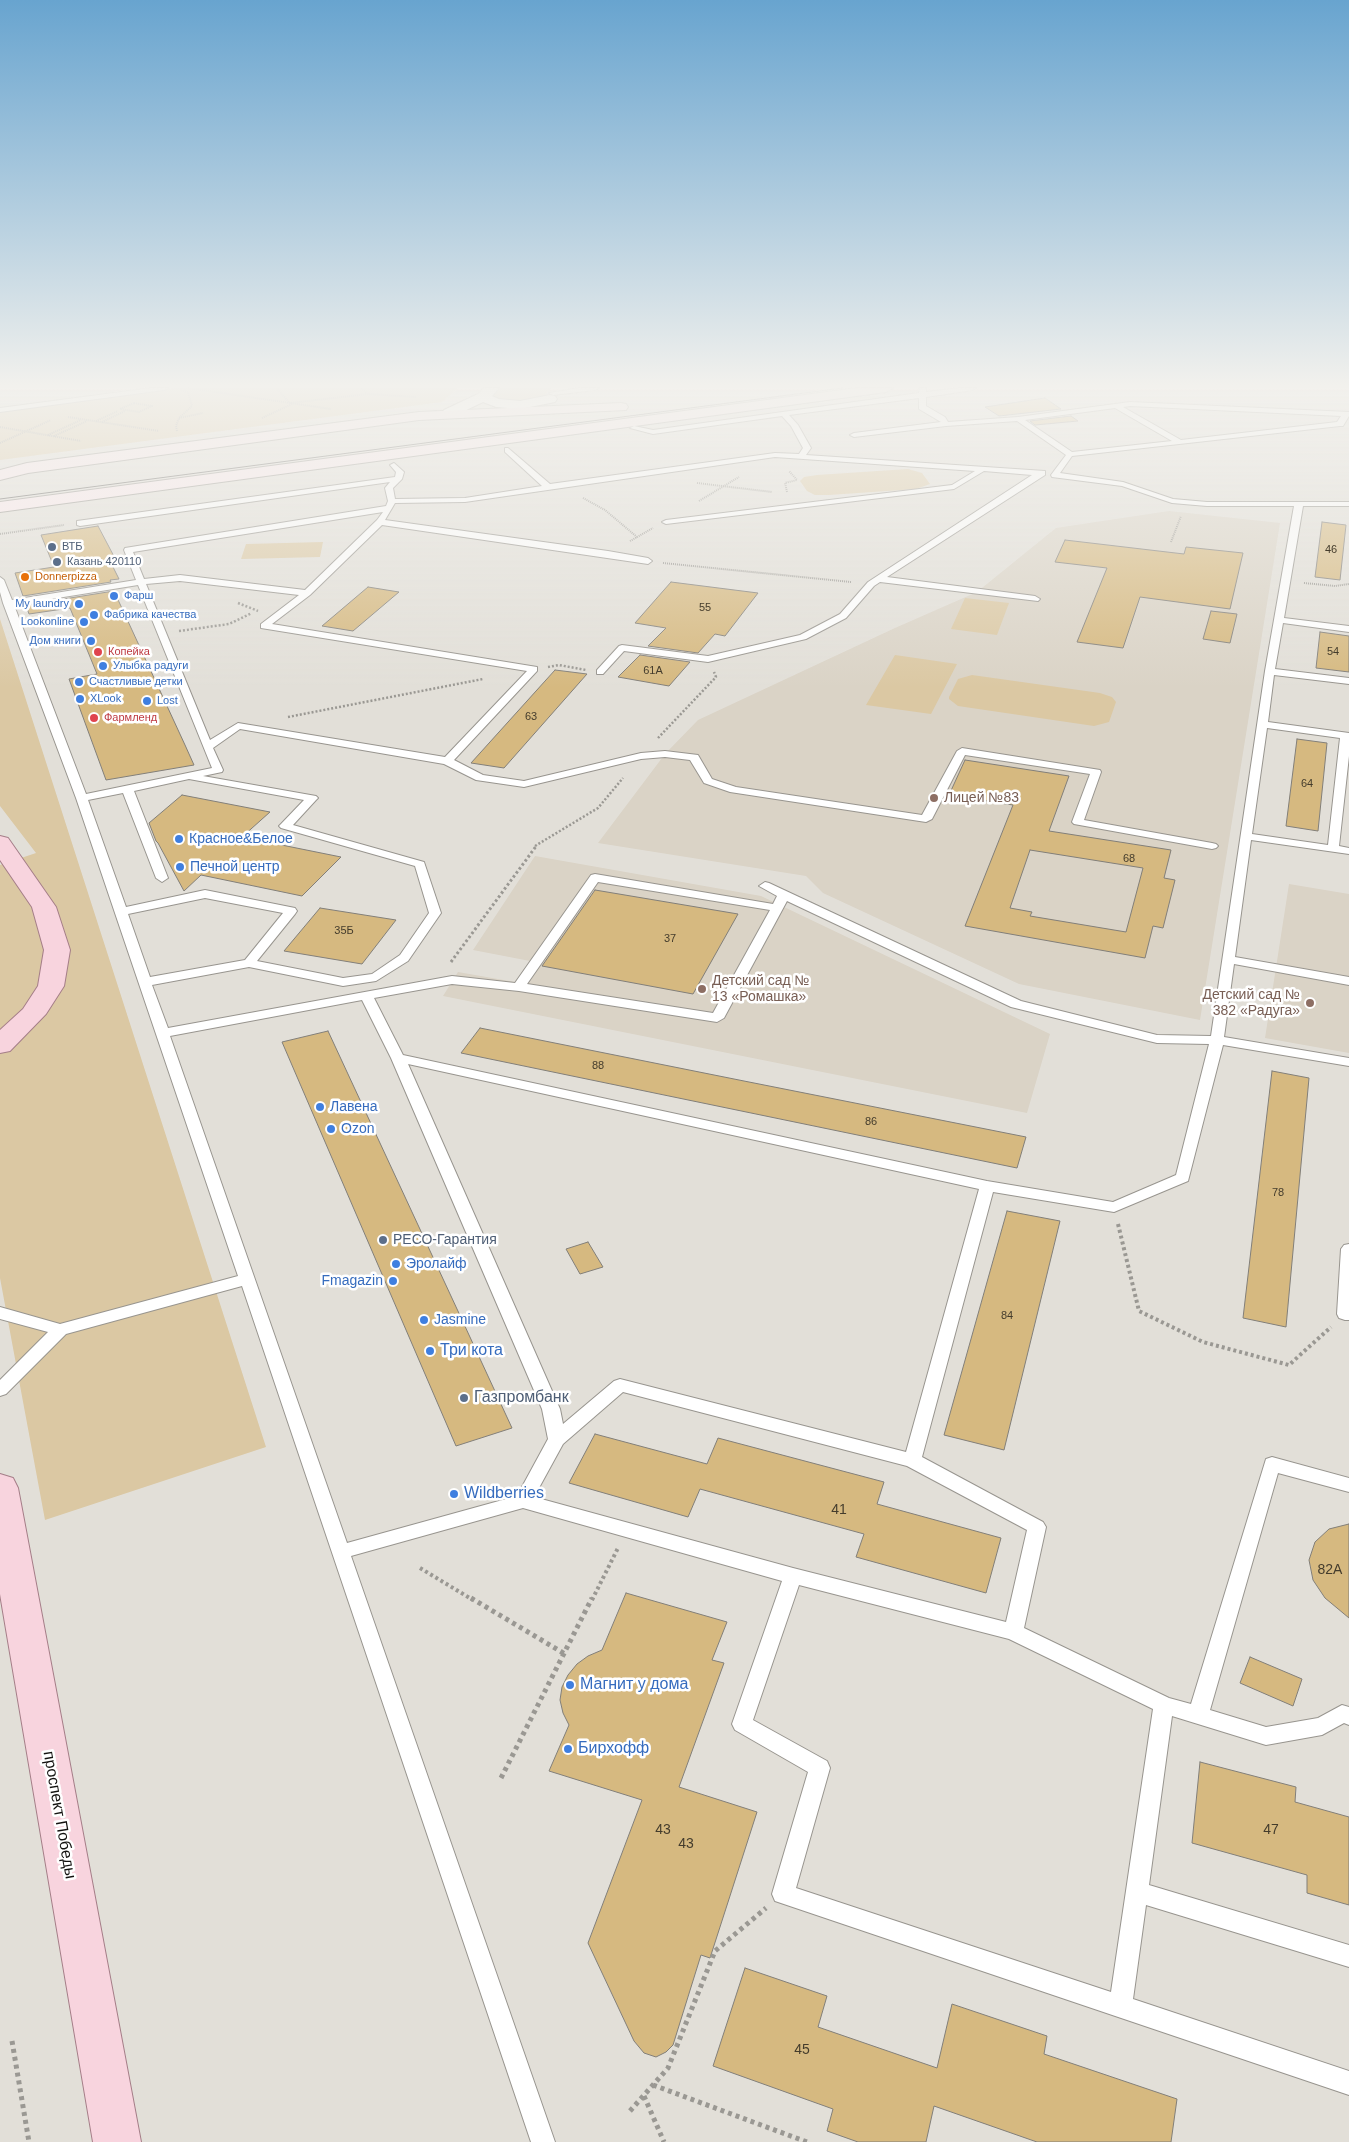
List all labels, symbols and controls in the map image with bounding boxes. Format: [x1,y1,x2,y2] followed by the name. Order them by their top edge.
[62,540,83,554] place label: ВТБ
[46,541,58,553] marker: ВТБ
[1325,543,1337,557] house number: 46
[67,555,141,569] place label: Казань 420110
[51,556,63,568] marker: Казань 420110
[35,570,97,584] place label: Donnerpizza
[19,571,31,583] marker: Donnerpizza
[124,589,153,603] place label: Фарш
[108,590,120,602] marker: Фарш
[15,597,69,611] place label: My laundry
[73,598,85,610] marker: My laundry
[699,601,711,615] house number: 55
[104,608,196,622] place label: Фабрика качества
[88,609,100,621] marker: Фабрика качества
[21,615,74,629] place label: Lookonline
[78,616,90,628] marker: Lookonline
[30,634,81,648] place label: Дом книги
[85,635,97,647] marker: Дом книги
[108,645,150,659] place label: Копейка
[1327,645,1339,659] house number: 54
[92,646,104,658] marker: Копейка
[113,659,188,673] place label: Улыбка радуги
[97,660,109,672] marker: Улыбка радуги
[643,664,663,678] house number: 61А
[89,675,183,689] place label: Счастливые детки
[73,676,85,688] marker: Счастливые детки
[90,692,121,706] place label: XLook
[74,693,86,705] marker: XLook
[157,694,178,708] place label: Lost
[141,695,153,707] marker: Lost
[525,710,537,724] house number: 63
[104,711,157,725] place label: Фармленд
[88,712,100,724] marker: Фармленд
[1301,777,1313,791] house number: 64
[944,790,1019,806] place label: Лицей №83
[928,792,940,804] marker: Лицей №83
[189,831,293,847] place label: Красное&Белое
[173,833,185,845] marker: Красное&Белое
[1123,852,1135,866] house number: 68
[190,859,279,875] place label: Печной центр
[174,861,186,873] marker: Печной центр
[334,924,354,938] house number: 35Б
[664,932,676,946] house number: 37
[712,973,810,1006] place label: Детский сад № 13 «Ромашка»
[696,983,708,995] marker: Детский сад № 13 «Ромашка»
[1202,987,1300,1020] place label: Детский сад № 382 «Радуга»
[1304,997,1316,1009] marker: Детский сад № 382 «Радуга»
[592,1059,604,1073] house number: 88
[330,1099,378,1115] place label: Лавена
[314,1101,326,1113] marker: Лавена
[865,1115,877,1129] house number: 86
[341,1121,374,1137] place label: Ozon
[325,1123,337,1135] marker: Ozon
[1272,1186,1284,1200] house number: 78
[393,1232,497,1248] place label: РЕСО-Гарантия
[377,1234,389,1246] marker: РЕСО-Гарантия
[406,1256,467,1272] place label: Эролайф
[390,1258,402,1270] marker: Эролайф
[322,1273,383,1289] place label: Fmagazin
[387,1275,399,1287] marker: Fmagazin
[1001,1309,1013,1323] house number: 84
[434,1312,486,1328] place label: Jasmine
[418,1314,430,1326] marker: Jasmine
[440,1341,503,1361] place label: Три кота
[424,1345,436,1357] marker: Три кота
[474,1388,569,1408] place label: Газпромбанк
[458,1392,470,1404] marker: Газпромбанк
[464,1484,544,1504] place label: Wildberries
[448,1488,460,1500] marker: Wildberries
[831,1502,847,1518] house number: 41
[1318,1562,1342,1578] house number: 82А
[580,1675,688,1695] place label: Магнит у дома
[564,1679,576,1691] marker: Магнит у дома
[578,1739,649,1759] place label: Бирхофф
[562,1743,574,1755] marker: Бирхофф
[38,1749,80,1881] street label: проспект Победы
[655,1822,671,1838] house number: 43
[1263,1822,1279,1838] house number: 47
[678,1836,694,1852] house number: 43
[794,2042,810,2058] house number: 45

